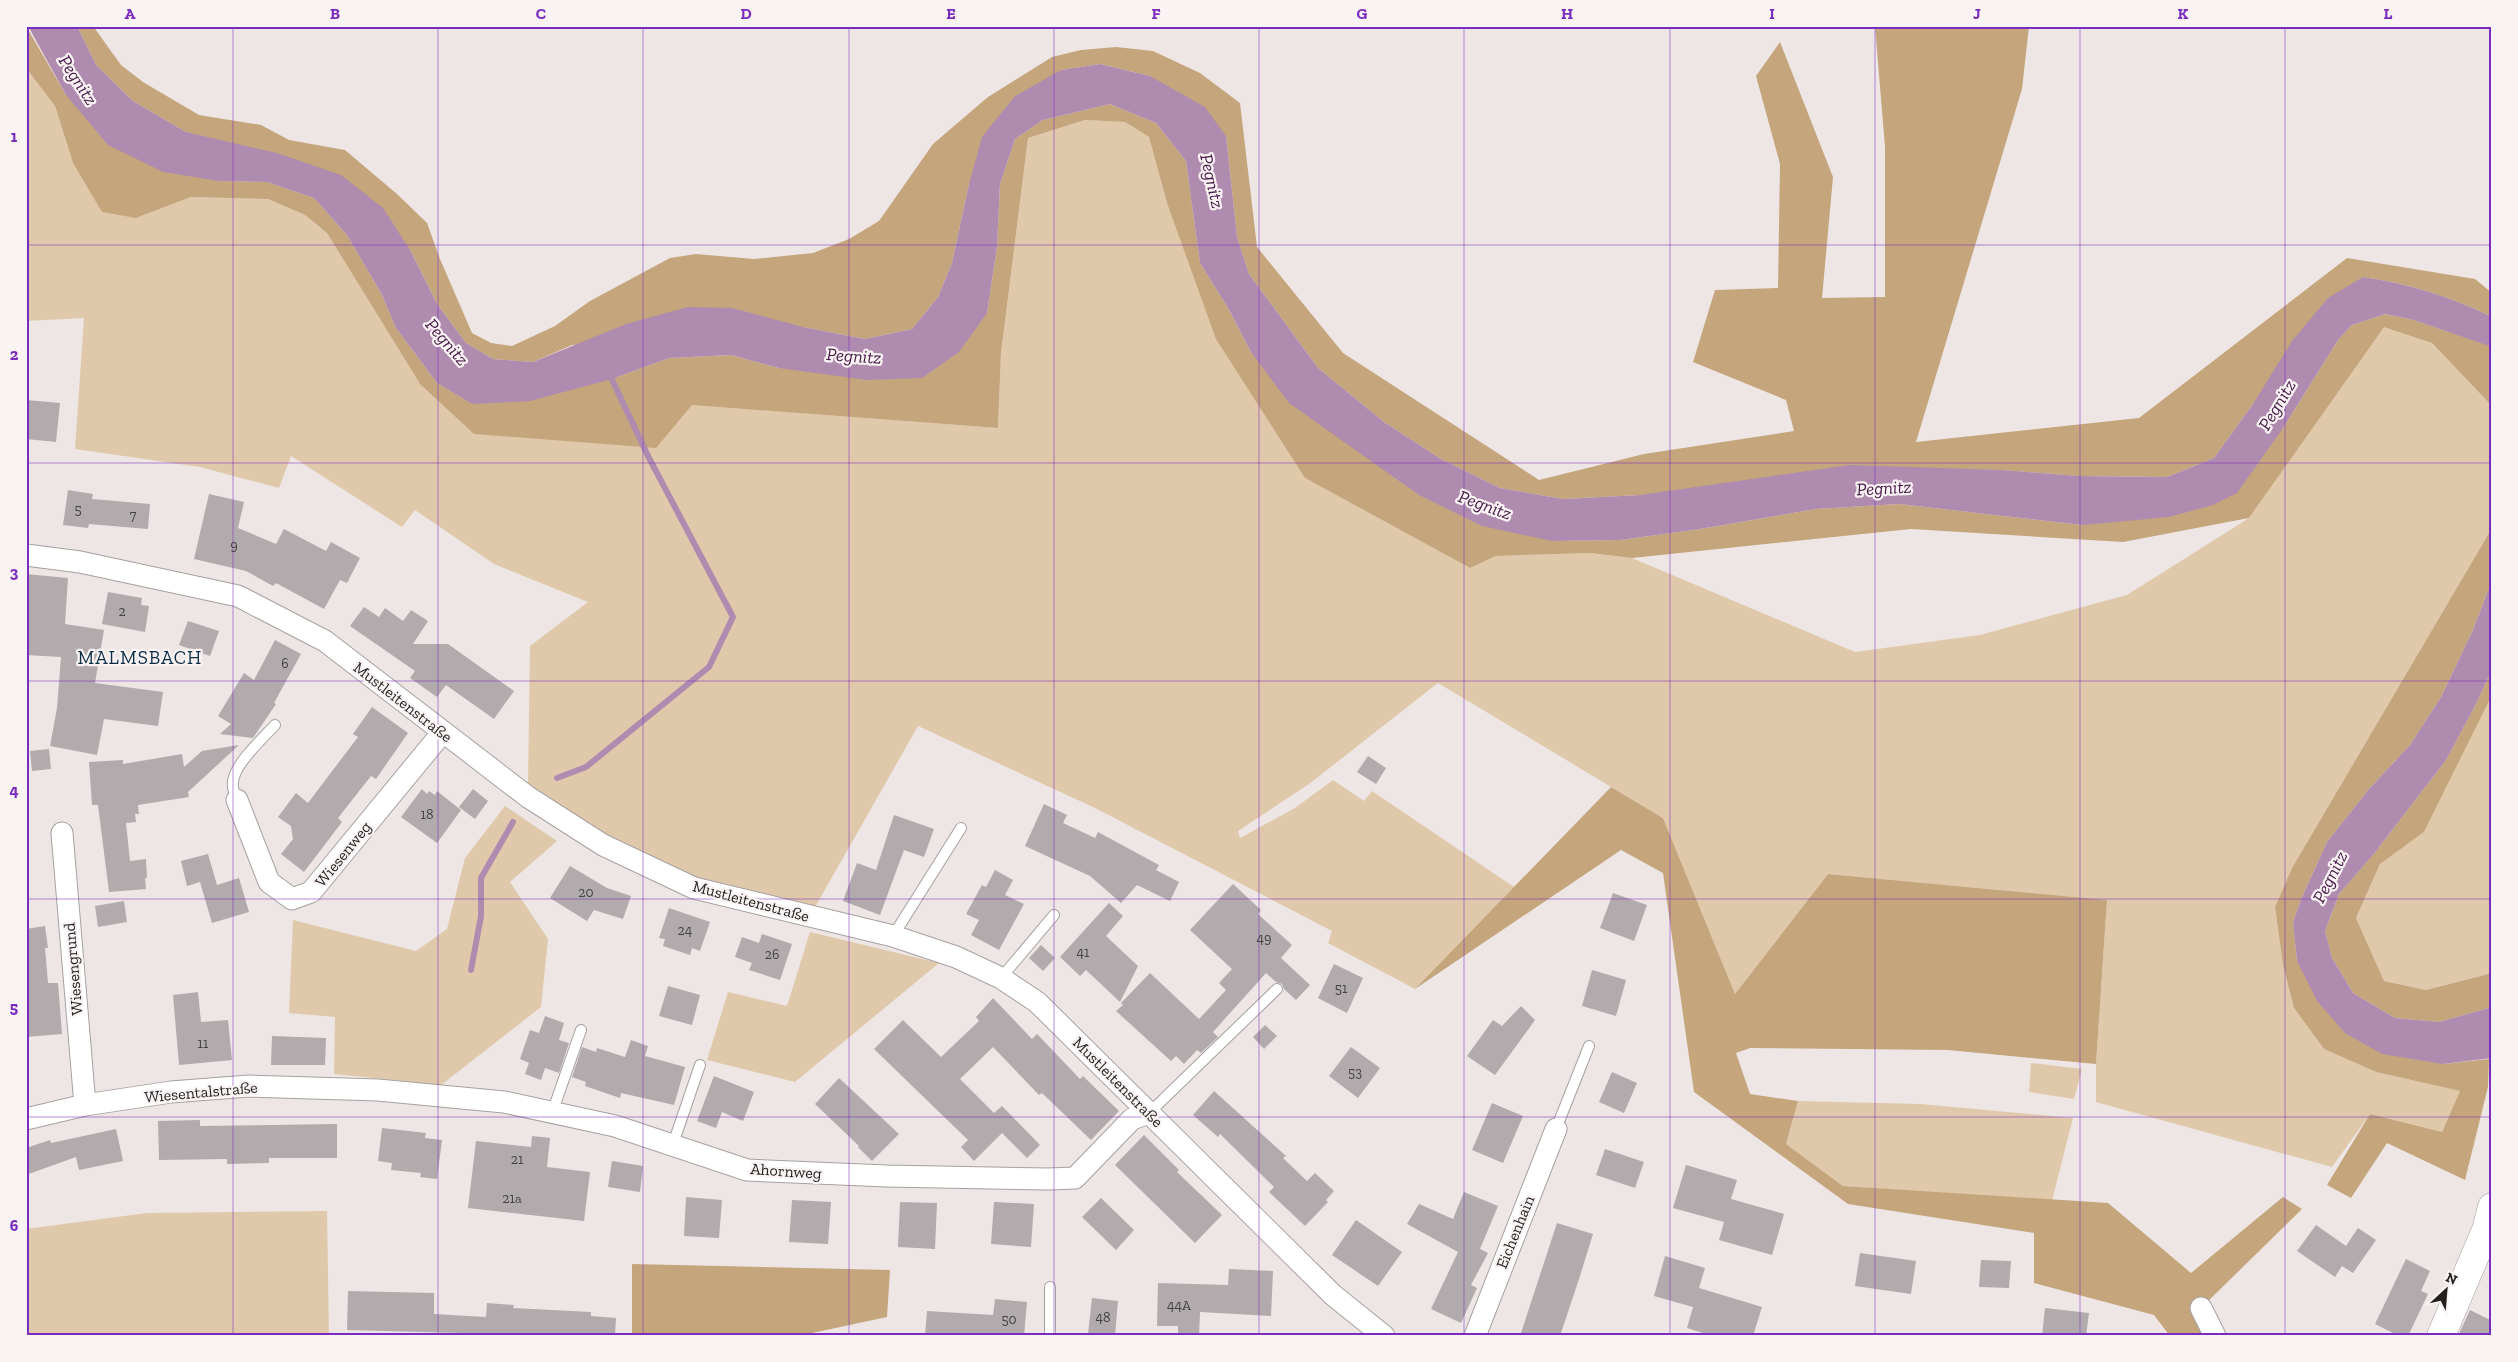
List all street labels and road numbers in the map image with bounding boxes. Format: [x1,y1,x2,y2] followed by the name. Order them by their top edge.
[350,658,456,746] street label: Mustleitenstraße
[311,817,375,890] street label: Wiesenweg
[691,876,811,926] street label: Mustleitenstraße
[59,922,87,1016] street label: Wiesengrund
[1069,1033,1167,1131] street label: Mustleitenstraße
[144,1078,258,1106] street label: Wiesentalstraße
[750,1159,823,1183] street label: Ahornweg
[1492,1192,1539,1271] street label: Eichenhain

